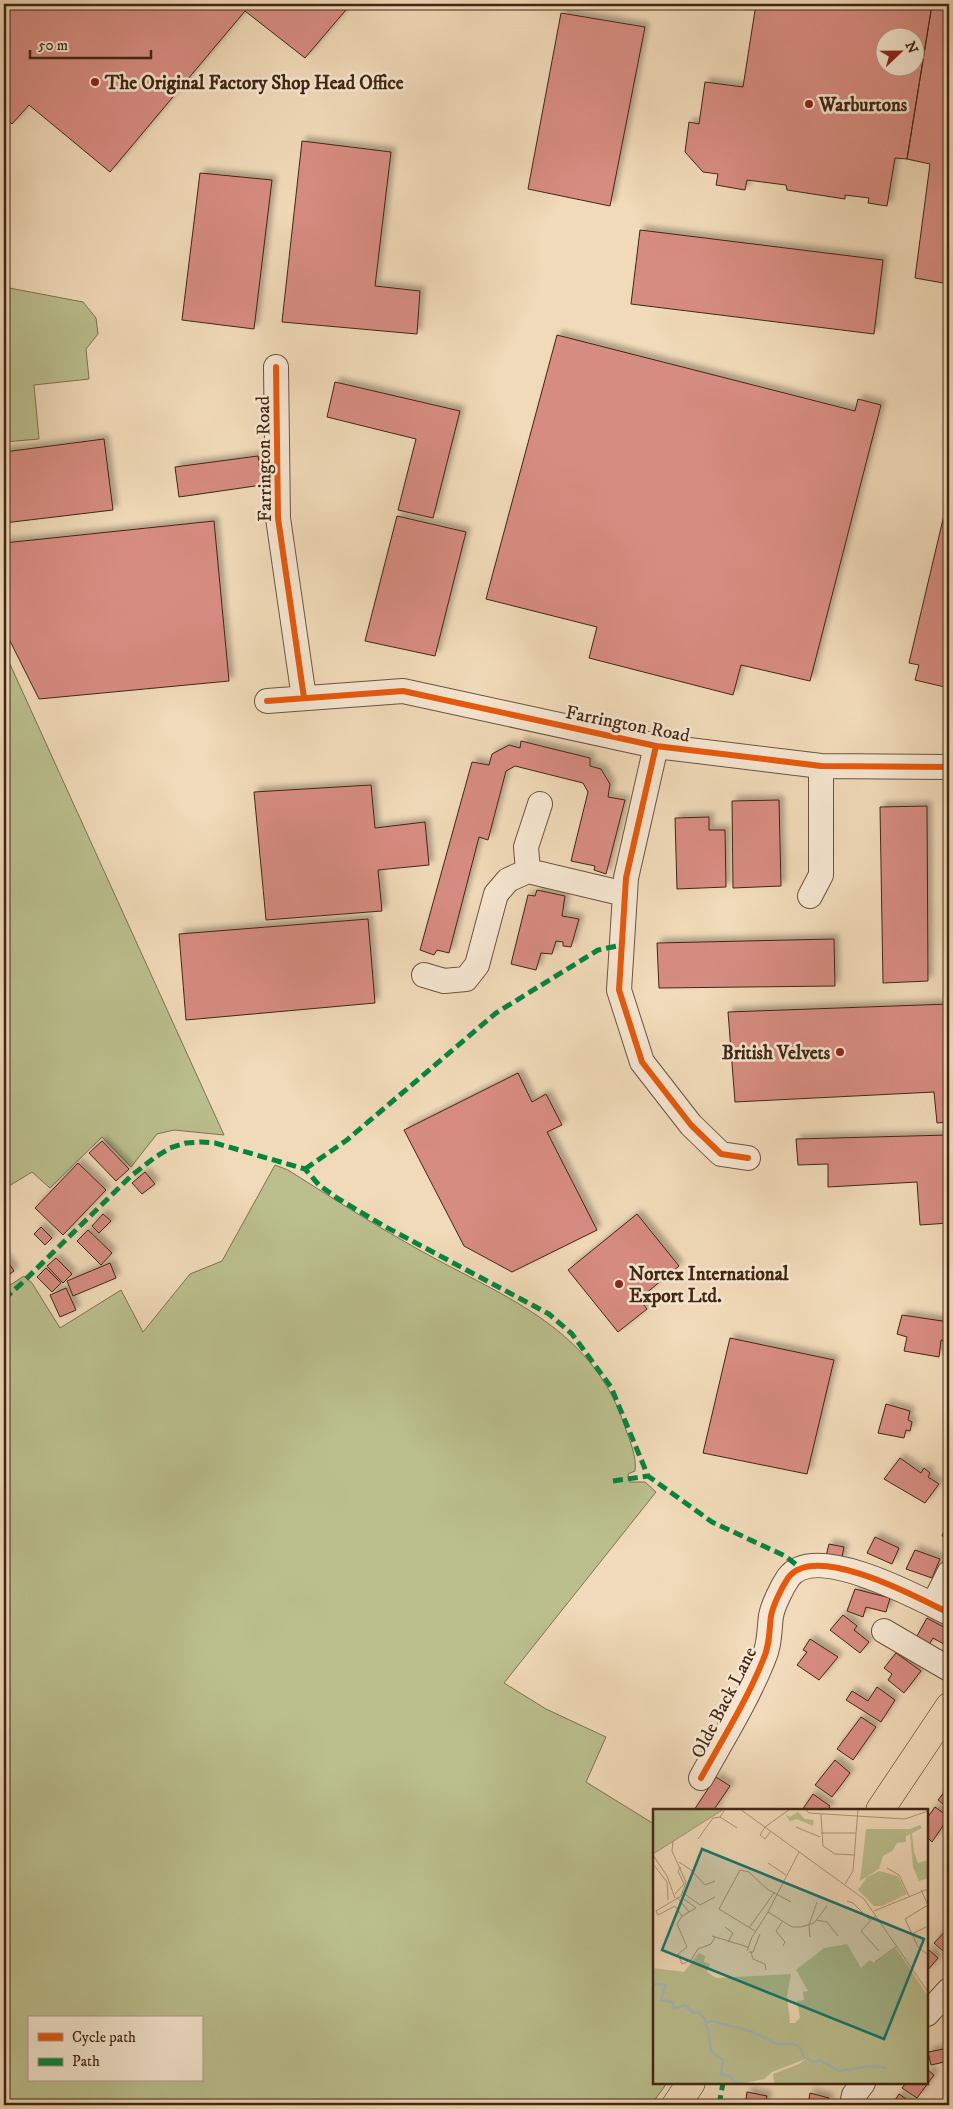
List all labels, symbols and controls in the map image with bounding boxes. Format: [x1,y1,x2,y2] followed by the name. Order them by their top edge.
[30,28,151,60] scale bar
[876,28,926,78] north arrow
[38,36,68,55] text: 50 m
[901,39,922,57] text: N
[104,72,404,95] place label: The Original Factory Shop Head Office
[89,76,101,88] marker: The Original Factory Shop Head Office
[818,94,908,117] place label: Warburtons
[803,98,815,110] marker: Warburtons
[252,395,277,522] street label: Farrington Road
[564,701,692,748] street label: Farrington Road
[722,1042,831,1065] place label: British Velvets
[834,1046,846,1058] marker: British Velvets
[629,1263,789,1308] place label: Nortex International Export Ltd.
[613,1278,625,1290] marker: Nortex International Export Ltd.
[686,1643,762,1762] street label: Olde Back Lane
[653,1809,928,2084] inset map
[28,2016,202,2082] legend
[72,2028,136,2047] text: Cycle path
[72,2052,100,2071] text: Path

